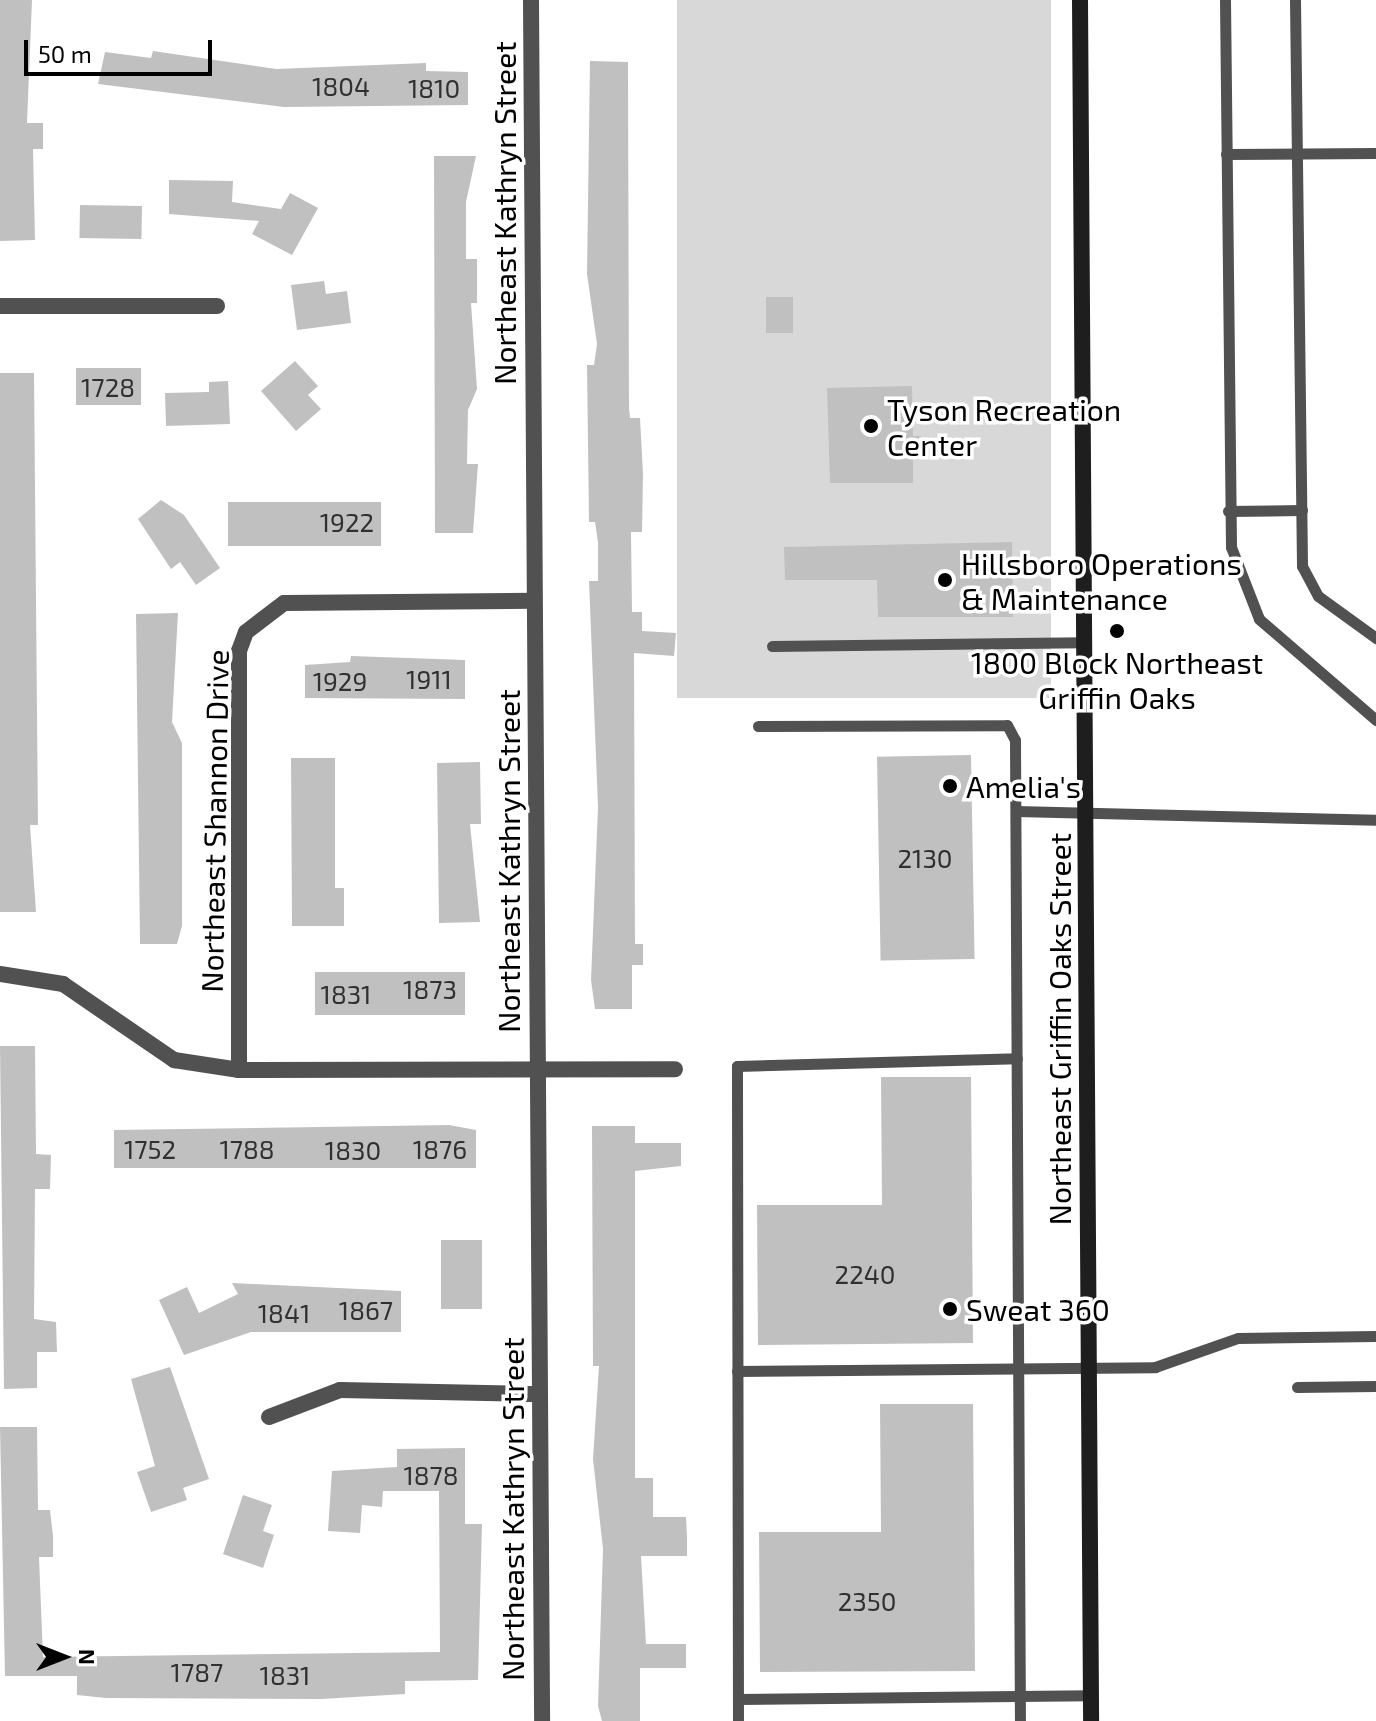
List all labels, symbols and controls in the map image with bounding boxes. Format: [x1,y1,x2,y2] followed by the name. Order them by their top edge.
[28,24,216,74] scale bar
[38,39,92,68] text: 50 m
[486,41,522,385] street label: Northeast Kathryn Street
[312,70,370,102] house number: 1804
[408,72,460,104] house number: 1810
[81,371,135,403] house number: 1728
[887,391,1121,462] place label: Tyson Recreation Center
[862,417,880,435] marker: Tyson Recreation Center
[320,506,374,538] house number: 1922
[961,545,1242,616] place label: Hillsboro Operations & Maintenance
[936,571,954,589] marker: Hillsboro Operations & Maintenance
[1108,622,1126,640] marker: 1800 Block Northeast Griffin Oaks
[971,644,1263,714] place label: 1800 Block Northeast Griffin Oaks
[193,649,235,993] street label: Northeast Shannon Drive
[406,663,452,695] house number: 1911
[313,665,367,697] house number: 1929
[490,689,526,1033] street label: Northeast Kathryn Street
[966,768,1081,804] place label: Amelia's
[941,777,959,795] marker: Amelia's
[1041,833,1077,1225] street label: Northeast Griffin Oaks Street
[897,842,953,874] house number: 2130
[403,973,457,1005] house number: 1873
[321,978,371,1010] house number: 1831
[124,1133,176,1165] house number: 1752
[219,1133,275,1165] house number: 1788
[413,1133,467,1165] house number: 1876
[325,1134,381,1166] house number: 1830
[835,1258,895,1290] house number: 2240
[966,1291,1110,1327] place label: Sweat 360
[339,1294,393,1326] house number: 1867
[258,1297,310,1329] house number: 1841
[941,1300,959,1318] marker: Sweat 360
[494,1337,530,1681] street label: Northeast Kathryn Street
[403,1459,459,1491] house number: 1878
[838,1585,896,1617] house number: 2350
[24,1617,104,1697] north arrow
[75,1649,101,1665] text: N
[171,1656,223,1688] house number: 1787
[260,1659,310,1691] house number: 1831

